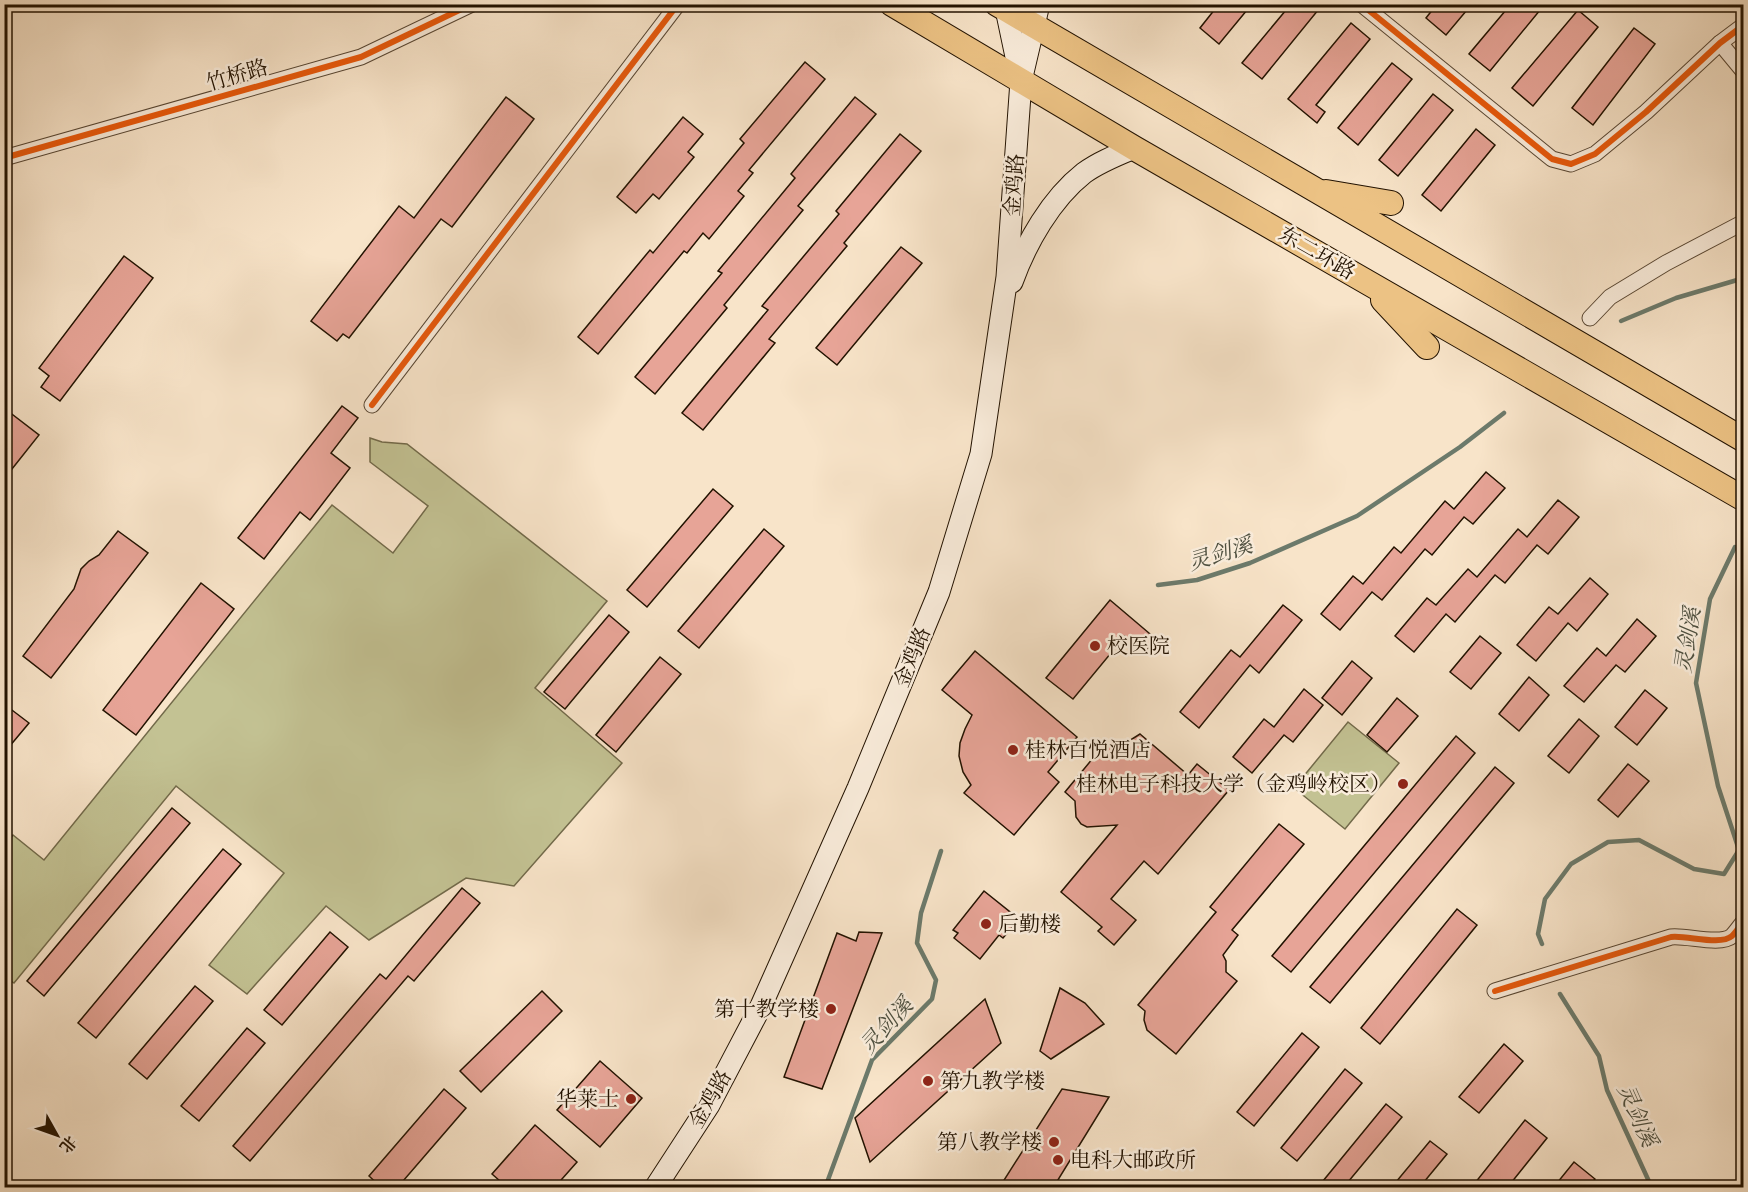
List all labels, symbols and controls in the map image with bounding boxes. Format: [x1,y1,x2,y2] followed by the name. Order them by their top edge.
[203,54,271,95] street label: 竹桥路
[999,153,1028,217] street label: 金鸡路
[1275,221,1360,284] street label: 东二环路
[1185,530,1258,576] water label: 灵剑溪
[1669,603,1706,675] water label: 灵剑溪
[888,623,935,691] street label: 金鸡路
[1107,633,1170,658] place label: 校医院
[1088,639,1102,653] marker: 校医院
[1025,737,1151,762] place label: 桂林百悦酒店
[1006,743,1020,757] marker: 桂林百悦酒店
[1076,771,1391,796] place label: 桂林电子科技大学（金鸡岭校区）
[1396,777,1410,791] marker: 桂林电子科技大学（金鸡岭校区）
[998,911,1061,936] place label: 后勤楼
[979,917,993,931] marker: 后勤楼
[854,990,920,1059] water label: 灵剑溪
[714,996,819,1021] place label: 第十教学楼
[824,1002,838,1016] marker: 第十教学楼
[683,1065,736,1132] street label: 金鸡路
[940,1068,1045,1093] place label: 第九教学楼
[921,1074,935,1088] marker: 第九教学楼
[1612,1080,1664,1153] water label: 灵剑溪
[556,1086,619,1111] place label: 华莱士
[624,1092,638,1106] marker: 华莱士
[27,1105,87,1165] north arrow
[937,1129,1042,1154] place label: 第八教学楼
[56,1132,81,1157] text: 北
[1047,1135,1061,1149] marker: 第八教学楼
[1070,1147,1196,1172] place label: 电科大邮政所
[1051,1153,1065,1167] marker: 电科大邮政所

